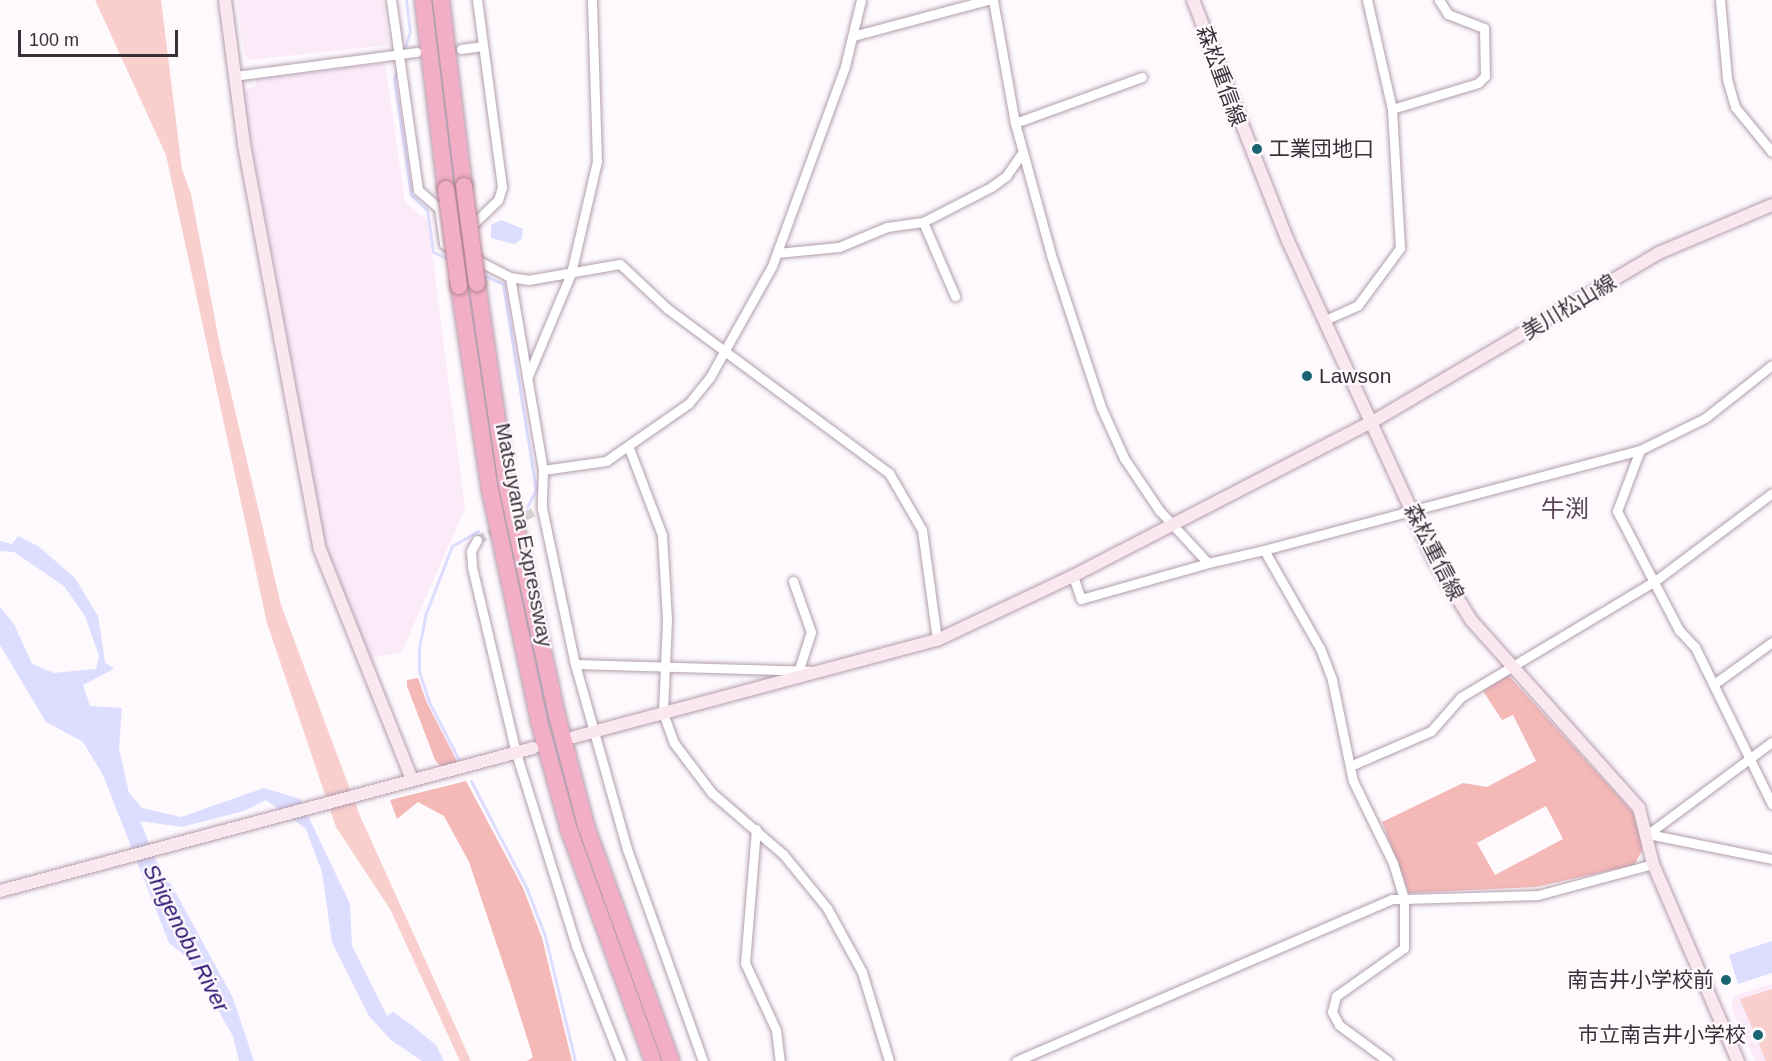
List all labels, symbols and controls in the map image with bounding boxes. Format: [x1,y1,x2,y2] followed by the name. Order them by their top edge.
[21,18,182,56] scale bar
[1191,22,1251,130] street label: 森松重信線
[29,30,79,50] text: 100 m
[1269,136,1374,162] place label: 工業団地口
[1250,142,1264,156] marker: 工業団地口
[1518,269,1620,345] street label: 美川松山線
[1319,363,1391,389] place label: Lawson
[1300,369,1314,383] marker: Lawson
[490,421,558,649] street label: Matsuyama Expressway
[1541,495,1589,523] district label: 牛渕
[1399,500,1469,604] street label: 森松重信線
[137,860,235,1016] water label: Shigenobu River
[1567,967,1714,993] place label: 南吉井小学校前
[1719,973,1733,987] marker: 南吉井小学校前
[1578,1022,1746,1048] place label: 市立南吉井小学校
[1751,1028,1765,1042] marker: 市立南吉井小学校

